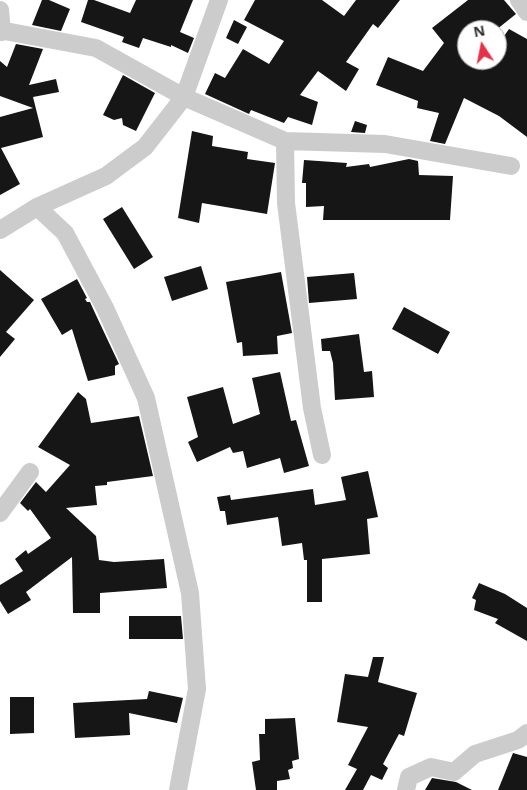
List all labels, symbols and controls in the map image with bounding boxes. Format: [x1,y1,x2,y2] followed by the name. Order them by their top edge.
[457,20,507,70] north arrow
[472,20,487,41] text: N

